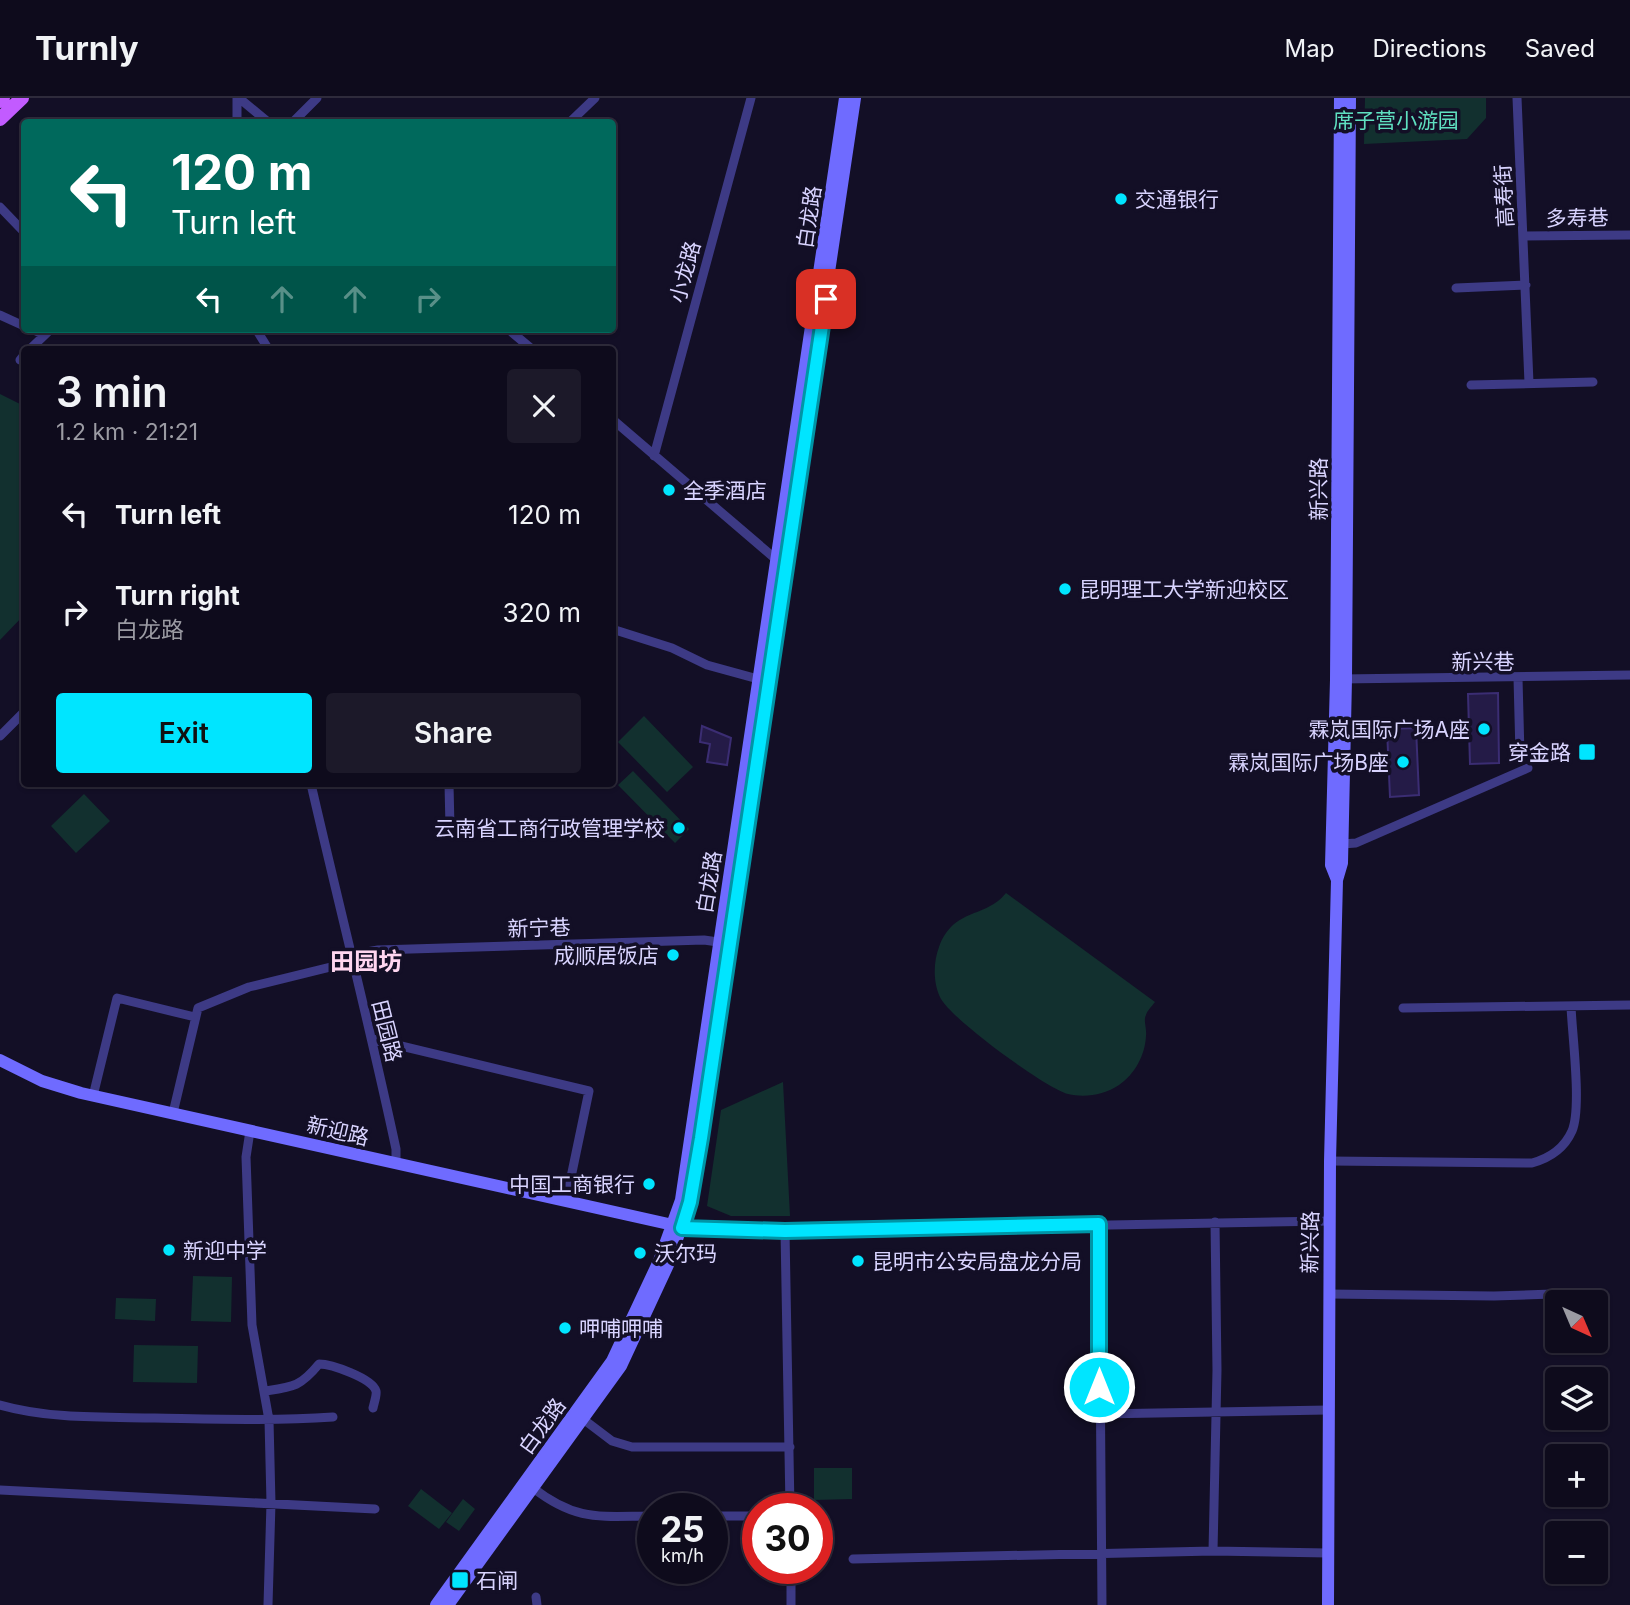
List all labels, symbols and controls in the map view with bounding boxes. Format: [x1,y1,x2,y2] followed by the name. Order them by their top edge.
[35,28,139,68] text: Turnly
[1285,34,1334,63] text: Map
[1372,34,1487,63] text: Directions
[1525,34,1595,63] text: Saved
[1333,108,1459,133] park label: 席子营小游园
[171,143,312,202] text: 120 m
[56,147,147,238] icon: left
[1490,164,1518,228] street label: 高寿街
[792,184,826,250] street label: 白龙路
[1135,187,1219,212] place label: 交通银行
[1113,191,1129,207] marker: 交通银行
[171,203,296,242] text: Turn left
[1545,205,1609,231] street label: 多寿巷
[665,238,705,306] street label: 小龙路
[796,269,856,329] pin
[190,280,228,318] icon: left
[263,280,301,318] icon: ahead
[336,280,374,318] icon: ahead
[409,280,447,318] icon: right
[807,280,845,318] icon: arrive
[56,366,168,417] text: 3 min
[507,369,581,443] button: close
[56,418,198,446] text: 1.2 km · 21:21
[1306,458,1331,521] street label: 新兴路
[683,478,767,503] place label: 全季酒店
[661,482,677,498] marker: 全季酒店
[56,495,94,533] icon: left
[115,499,221,530] text: Turn left
[508,499,581,530] text: 120 m
[1079,577,1289,602] place label: 昆明理工大学新迎校区
[115,580,240,611] text: Turn right
[1057,581,1073,597] marker: 昆明理工大学新迎校区
[56,593,94,631] icon: right
[503,597,581,628] text: 320 m
[115,616,184,644] text: 白龙路
[1452,649,1515,674] street label: 新兴巷
[56,693,312,773] button: Exit
[326,693,581,773] button: Share
[1309,717,1470,742] place label: 霖岚国际广场A座
[1476,721,1492,737] marker: 霖岚国际广场A座
[1508,740,1571,765] place label: 穿金路
[1577,742,1597,762] marker: 穿金路
[1228,750,1389,775] place label: 霖岚国际广场B座
[1395,754,1411,770] marker: 霖岚国际广场B座
[434,816,665,841] place label: 云南省工商行政管理学校
[671,820,687,836] marker: 云南省工商行政管理学校
[692,849,726,915] street label: 白龙路
[507,914,571,942] street label: 新宁巷
[554,943,659,968] place label: 成顺居饭店
[330,947,402,976] district label: 田园坊
[665,947,681,963] marker: 成顺居饭店
[367,997,407,1065] street label: 田园路
[304,1112,372,1150] street label: 新迎路
[509,1172,635,1197] place label: 中国工商银行
[641,1176,657,1192] marker: 中国工商银行
[1297,1210,1323,1274] street label: 新兴路
[183,1238,267,1263] place label: 新迎中学
[654,1241,717,1266] place label: 沃尔玛
[161,1242,177,1258] marker: 新迎中学
[632,1245,648,1261] marker: 沃尔玛
[872,1249,1082,1274] place label: 昆明市公安局盘龙分局
[850,1253,866,1269] marker: 昆明市公安局盘龙分局
[1545,1290,1608,1353] north arrow
[1545,1290,1608,1584] map controls
[579,1316,663,1341] place label: 呷哺呷哺
[557,1320,573,1336] marker: 呷哺呷哺
[1062,1350,1136,1424] position arrow
[1545,1367,1608,1430] button: layers
[513,1393,571,1459] street label: 白龙路
[1545,1444,1608,1507] button: +
[742,1493,833,1584] speed limit sign: 30
[660,1508,705,1550] text: 25
[1545,1521,1608,1584] button: −
[661,1545,704,1566] text: km/h
[476,1568,518,1593] place label: 石闸
[450,1570,470,1590] marker: 石闸

